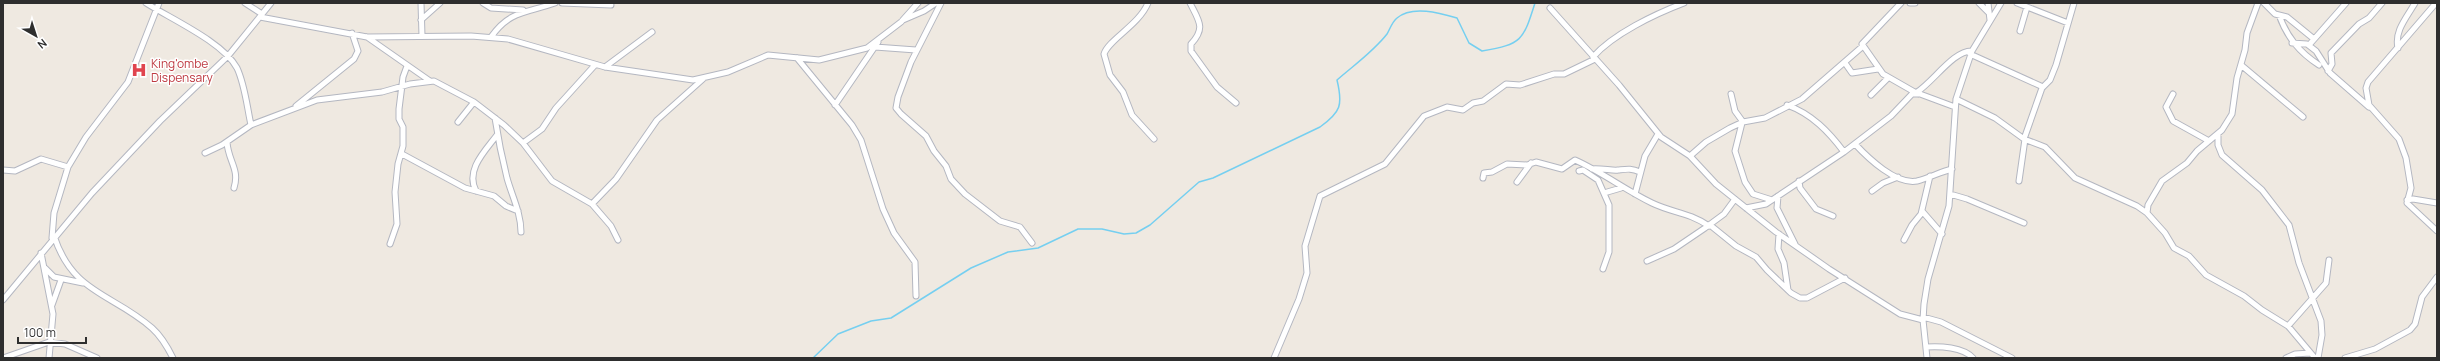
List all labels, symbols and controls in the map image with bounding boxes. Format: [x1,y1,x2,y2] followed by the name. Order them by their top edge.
[16,16,56,56] north arrow
[35,36,50,53] text: N
[151,55,213,86] place label: King'ombe Dispensary
[130,61,148,79] hospital icon: King'ombe Dispensary
[18,319,86,345] scale bar
[24,324,56,341] text: 100 m

